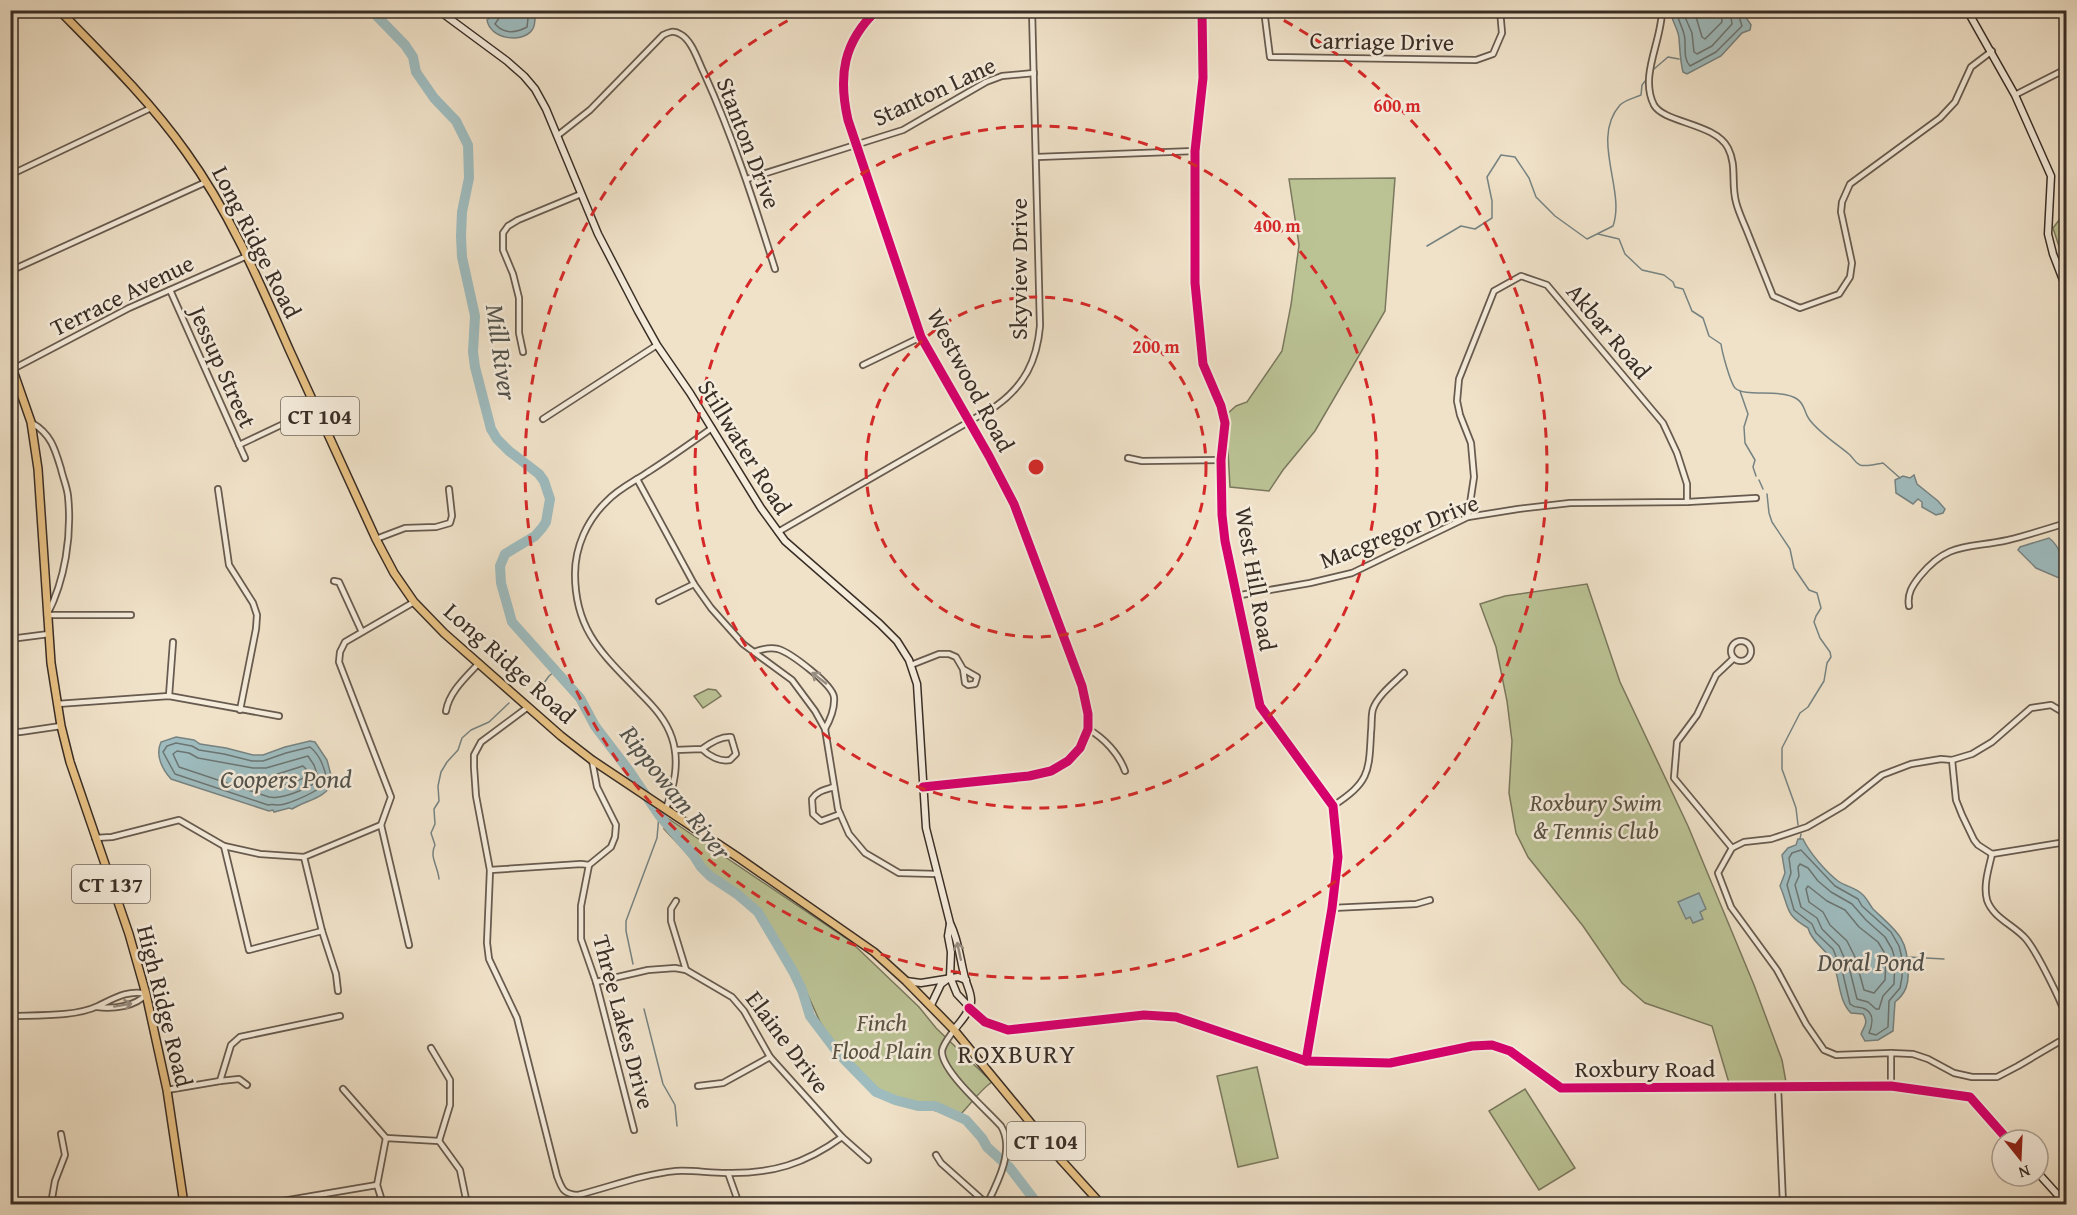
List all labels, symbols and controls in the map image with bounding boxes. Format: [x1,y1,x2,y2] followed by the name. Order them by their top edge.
[1309,22,1455,60] street label: Carriage Drive
[867,47,1001,135] street label: Stanton Lane
[708,72,790,214] street label: Stanton Drive
[1373,92,1421,119] text: 600 m
[204,160,311,324] street label: Long Ridge Road
[1001,198,1036,340] street label: Skyview Drive
[1253,212,1301,239] text: 400 m
[44,245,200,345] street label: Terrace Avenue
[1558,275,1660,387] street label: Akbar Road
[179,298,266,434] street label: Jessup Street
[476,301,528,404] water label: Mill River
[918,302,1024,458] street label: Westwood Road
[1132,333,1180,360] text: 200 m
[689,373,801,522] street label: Stillwater Road
[281,397,359,435] road number: CT 104
[1026,457,1046,477] centre of rings
[1314,485,1484,577] street label: Macgregor Drive
[1226,504,1286,654] street label: West Hill Road
[436,594,584,732] street label: Long Ridge Road
[811,672,827,685] one-way arrow
[610,715,742,869] water label: Rippowam River
[220,759,352,798] water label: Coopers Pond
[1529,785,1662,848] park label: Roxbury Swim & Tennis Club
[72,865,150,903] road number: CT 137
[128,922,202,1091] street label: High Ridge Road
[584,931,664,1113] street label: Three Lakes Drive
[953,942,965,961] one-way arrow
[1816,942,1925,981] water label: Doral Pond
[738,983,838,1101] street label: Elaine Drive
[113,999,133,1010] one-way arrow
[831,1005,932,1068] park label: Finch Flood Plain
[957,1034,1077,1073] district label: ROXBURY
[1575,1051,1715,1086] street label: Roxbury Road
[1007,1122,1085,1160] road number: CT 104
[1990,1128,2050,1188] north arrow
[2016,1159,2033,1185] text: N

